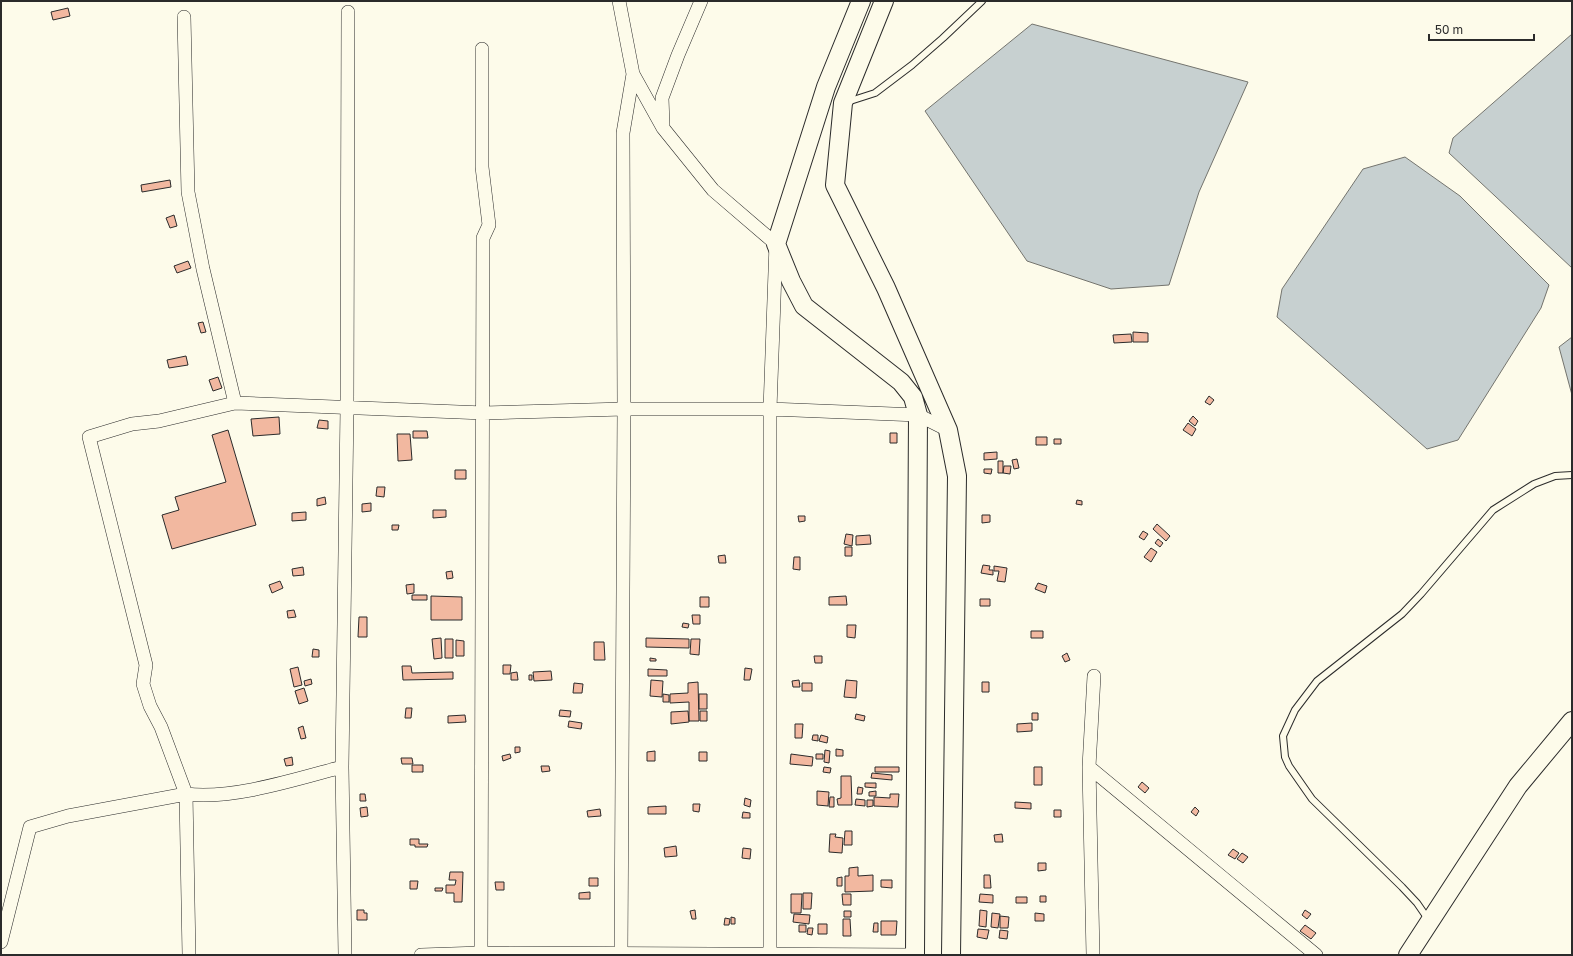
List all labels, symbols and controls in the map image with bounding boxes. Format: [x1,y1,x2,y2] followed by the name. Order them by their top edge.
[1429,16,1534,42] scale bar
[1435,22,1463,37] text: 50 m

